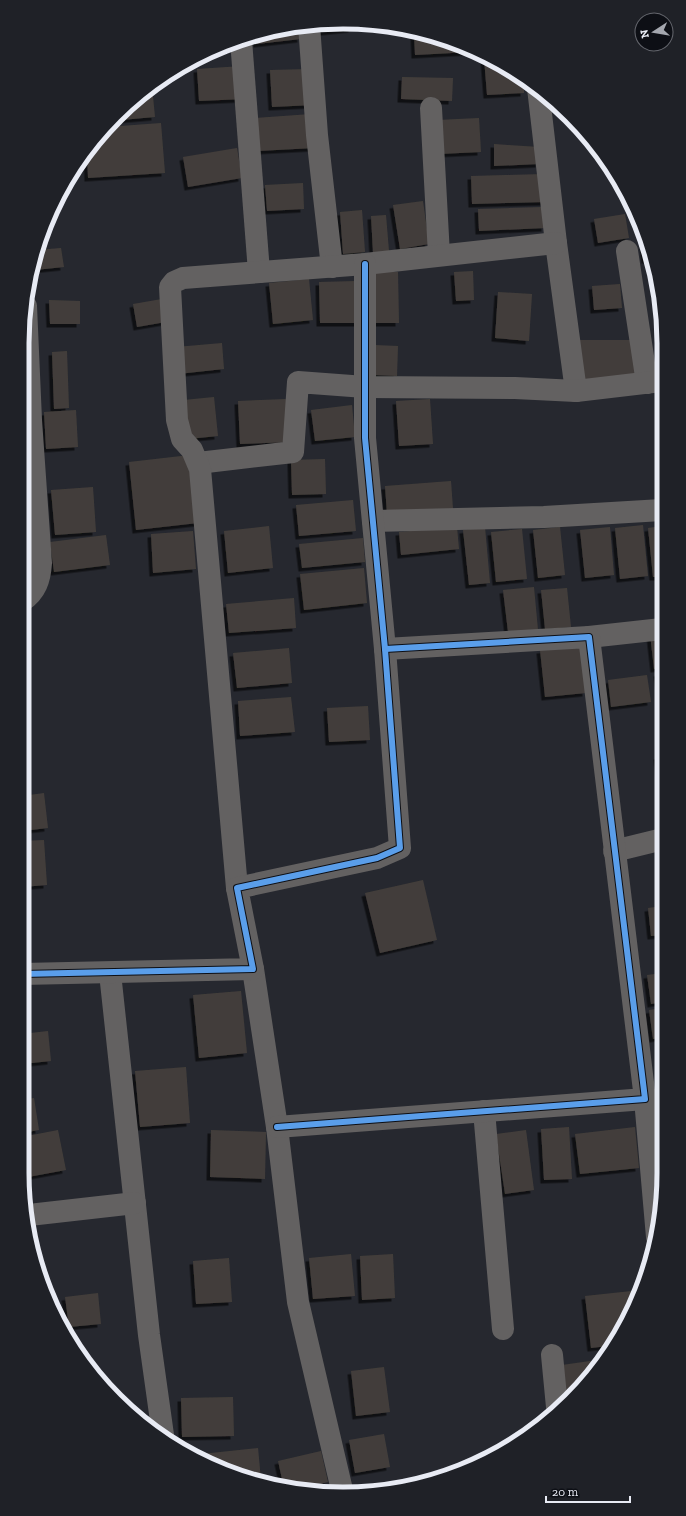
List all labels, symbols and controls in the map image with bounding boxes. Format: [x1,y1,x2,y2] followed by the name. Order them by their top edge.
[634,12,674,52] north arrow
[637,28,652,39] text: N
[546,1478,630,1504] scale bar
[552,1485,579,1499] text: 20 m

